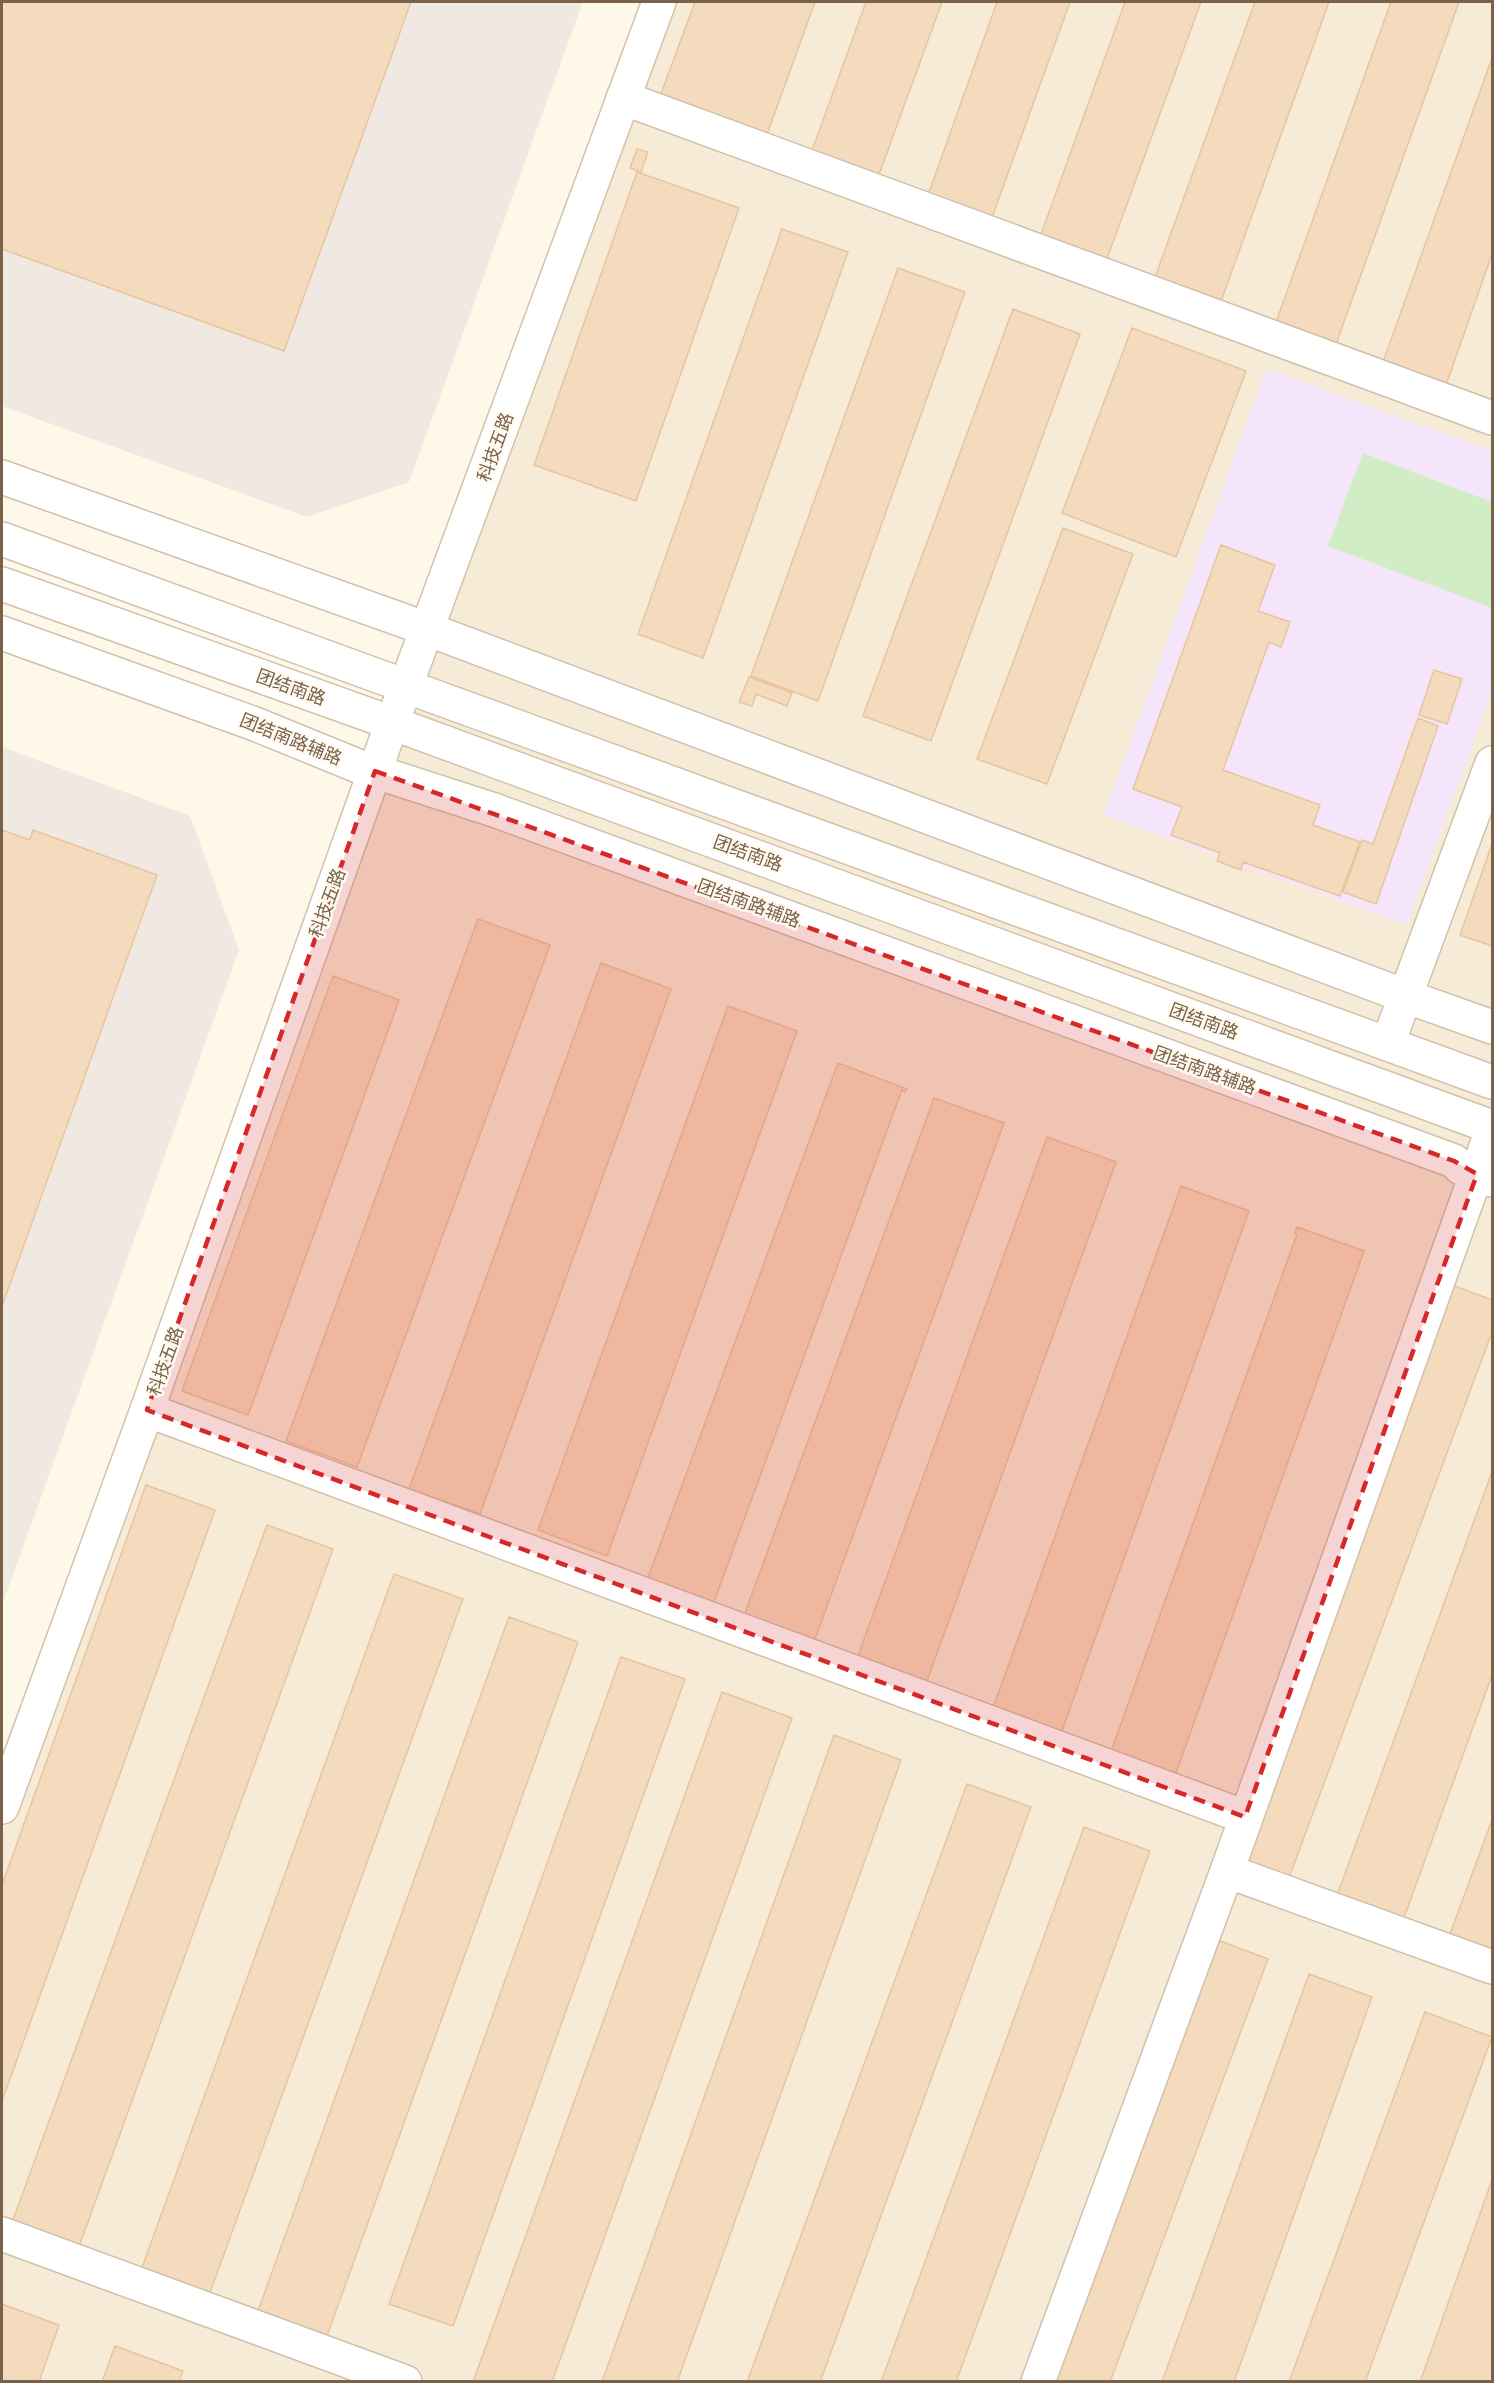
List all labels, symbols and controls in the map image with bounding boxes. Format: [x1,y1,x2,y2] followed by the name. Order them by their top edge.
[473,410,517,484] street label: 科技五路
[254,665,328,709] street label: 团结南路
[237,709,345,769] street label: 团结南路辅路
[711,831,785,875] street label: 团结南路
[305,866,349,940] street label: 科技五路
[695,875,803,931] street label: 团结南路辅路
[1167,999,1241,1043] street label: 团结南路
[1151,1042,1259,1098] street label: 团结南路辅路
[143,1324,187,1398] street label: 科技五路

